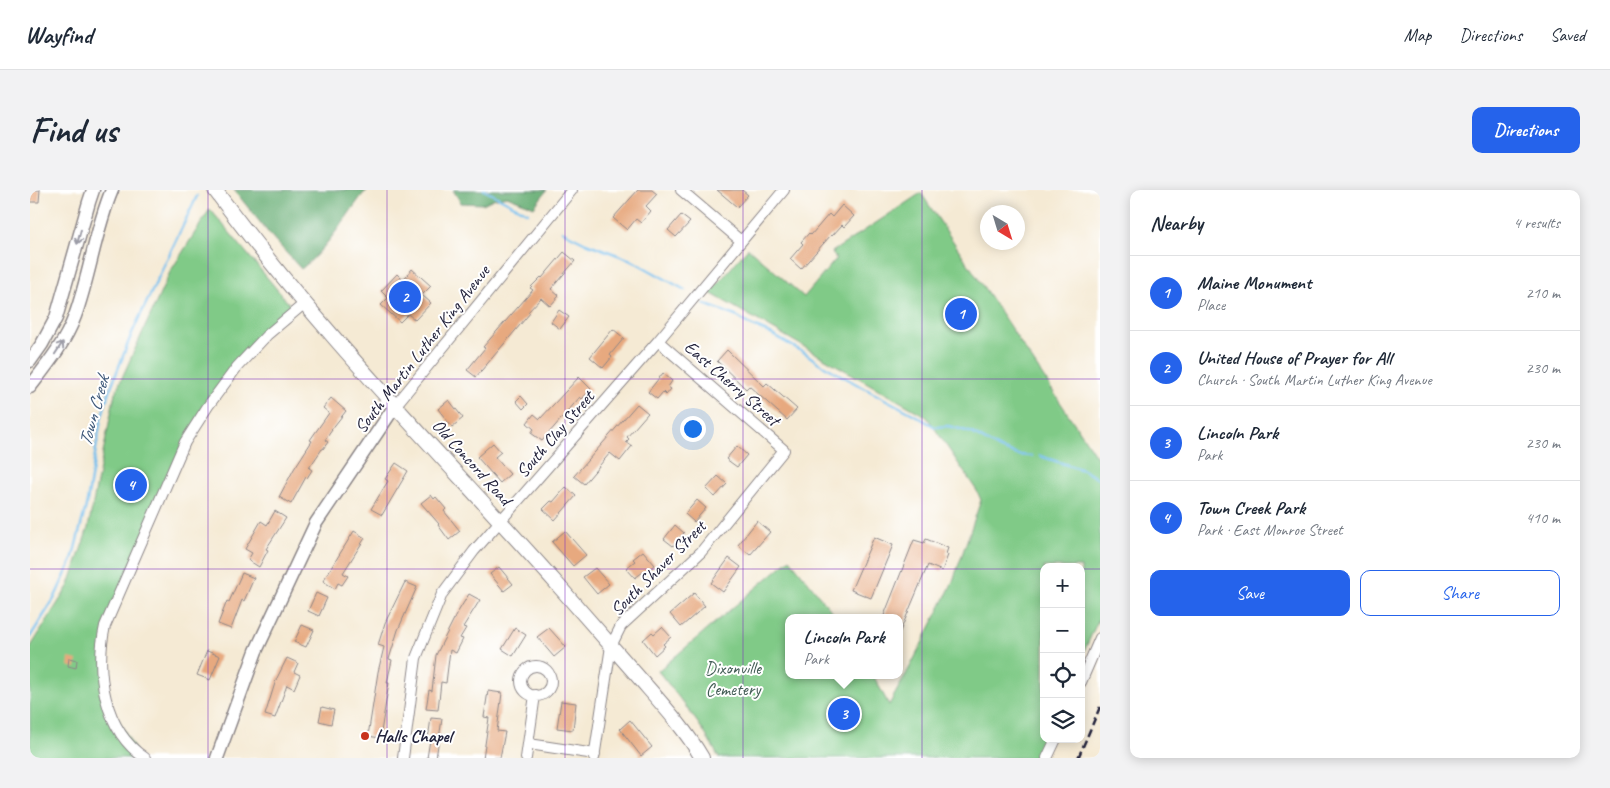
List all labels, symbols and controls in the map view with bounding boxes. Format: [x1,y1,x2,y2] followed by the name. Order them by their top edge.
[25,20,92,50] text: Wayfind
[1404,24,1431,46] text: Map
[1459,24,1522,46] text: Directions
[1550,24,1585,46] text: Saved
[1472,107,1580,153] button: Directions
[30,108,117,153] text: Find us
[980,205,1025,250] north arrow
[1150,210,1203,236] text: Nearby
[1513,213,1560,233] text: 4 results
[74,228,83,244] one-way arrow
[350,260,495,437] street label: South Martin Luther King Avenue
[1197,271,1311,295] text: Maine Monument
[389,278,421,316] pin: 2
[1162,283,1170,303] text: 1
[1526,283,1560,303] text: 210 m
[945,295,977,333] pin: 1
[1197,295,1225,315] text: Place
[680,336,786,432] street label: East Cherry Street
[54,341,64,355] one-way arrow
[1197,346,1392,370] text: United House of Prayer for All
[1162,358,1170,378] text: 2
[1526,358,1560,378] text: 230 m
[1197,370,1432,390] text: Church · South Martin Luther King Avenue
[73,371,116,449] water label: Town Creek
[511,384,600,482] street label: South Clay Street
[428,414,518,512] street label: Old Concord Road
[680,416,706,442] your location
[1197,421,1278,445] text: Lincoln Park
[1162,433,1170,453] text: 3
[1526,433,1560,453] text: 230 m
[1197,445,1222,465] text: Park
[115,466,147,504] pin: 4
[1197,496,1305,520] text: Town Creek Park
[1162,508,1170,528] text: 4
[1526,508,1560,528] text: 410 m
[606,514,712,620] street label: South Shaver Street
[1197,520,1343,540] text: Park · East Monroe Street
[1040,563,1085,743] map controls
[1040,563,1085,608] button: +
[1150,570,1350,616] button: Save
[1360,570,1560,616] button: Share
[1040,608,1085,653] button: −
[785,614,903,679] popup
[803,625,885,649] text: Lincoln Park
[803,649,829,669] text: Park
[1040,653,1085,698] button: locate
[705,657,762,700] park label: Dixonville Cemetery
[828,695,860,733] pin: 3
[1040,698,1085,743] button: layers
[375,725,456,747] place label: Halls Chapel
[359,730,371,742] marker: Halls Chapel

